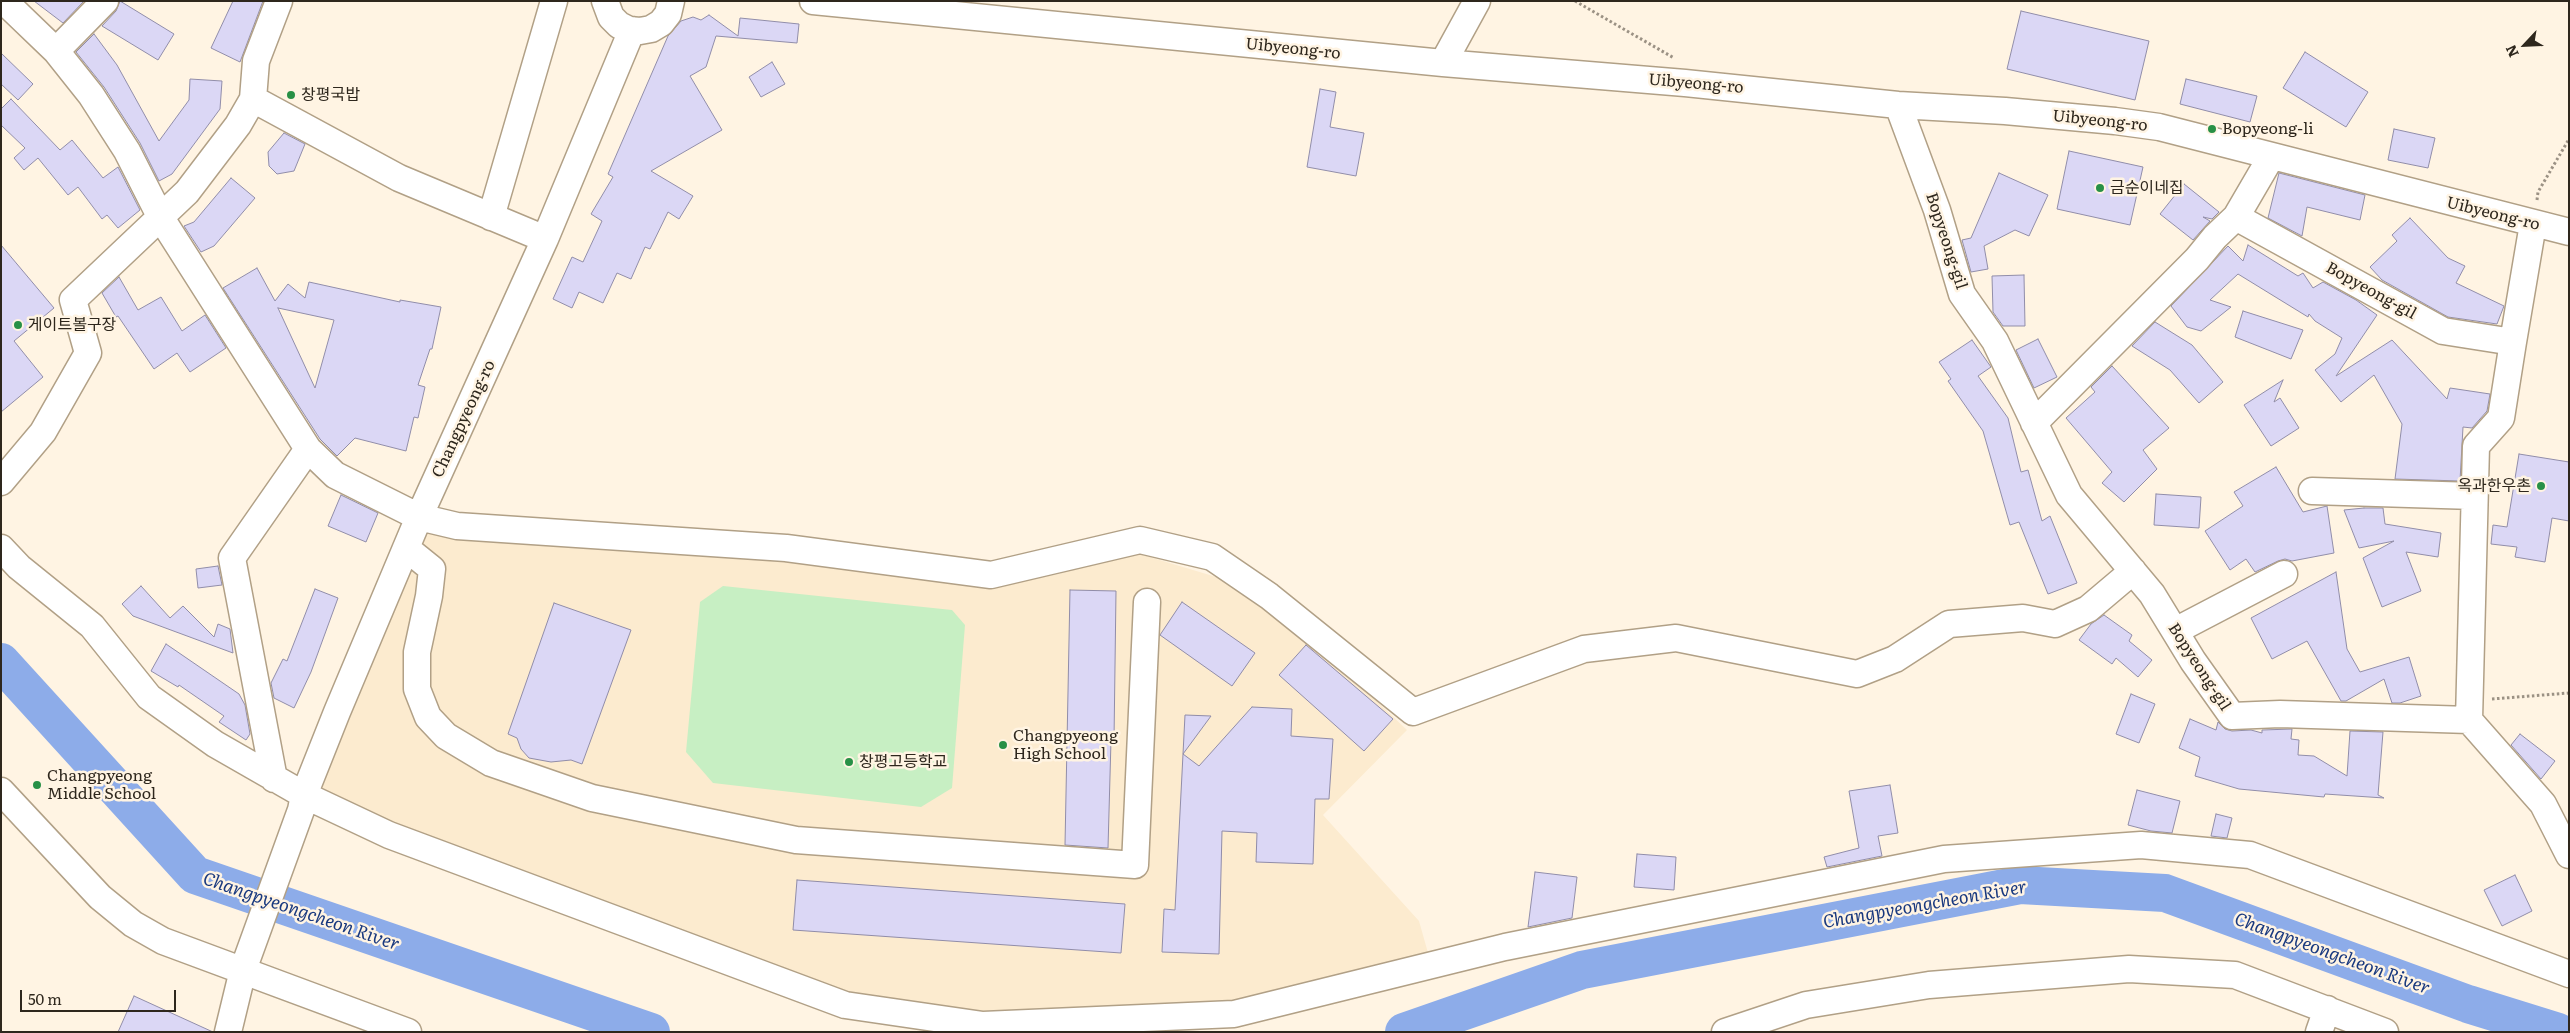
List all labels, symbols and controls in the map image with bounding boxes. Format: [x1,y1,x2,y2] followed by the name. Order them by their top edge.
[2500,20,2550,70] north arrow
[1244,34,1342,64] street label: Uibyeong-ro
[2500,42,2523,61] text: N
[1648,70,1744,98] street label: Uibyeong-ro
[301,85,360,105] place label: 창평국밥
[285,89,297,101] marker: 창평국밥
[2051,106,2149,136] street label: Uibyeong-ro
[2222,119,2314,139] place label: Bopyeong-li
[2206,123,2218,135] marker: Bopyeong-li
[2110,178,2184,198] place label: 금순이네집
[2094,182,2106,194] marker: 금순이네집
[1921,190,1971,292] street label: Bopyeong-gil
[2444,193,2542,235] street label: Uibyeong-ro
[2322,258,2420,324] street label: Bopyeong-gil
[28,315,116,335] place label: 게이트볼구장
[12,319,24,331] marker: 게이트볼구장
[428,357,500,481] street label: Changpyeong-ro
[2457,476,2531,496] place label: 옥과한우촌
[2535,480,2547,492] marker: 옥과한우촌
[2164,620,2234,714] street label: Bopyeong-gil
[1013,726,1118,764] place label: Changpyeong High School
[997,739,1009,751] marker: Changpyeong High School
[859,752,947,772] place label: 창평고등학교
[843,756,855,768] marker: 창평고등학교
[47,766,156,804] place label: Changpyeong Middle School
[31,779,43,791] marker: Changpyeong Middle School
[200,868,402,956] water label: Changpyeongcheon River
[1821,876,2029,934] water label: Changpyeongcheon River
[2231,909,2433,999] water label: Changpyeongcheon River
[22,980,179,1012] scale bar
[28,987,62,1010] text: 50 m

